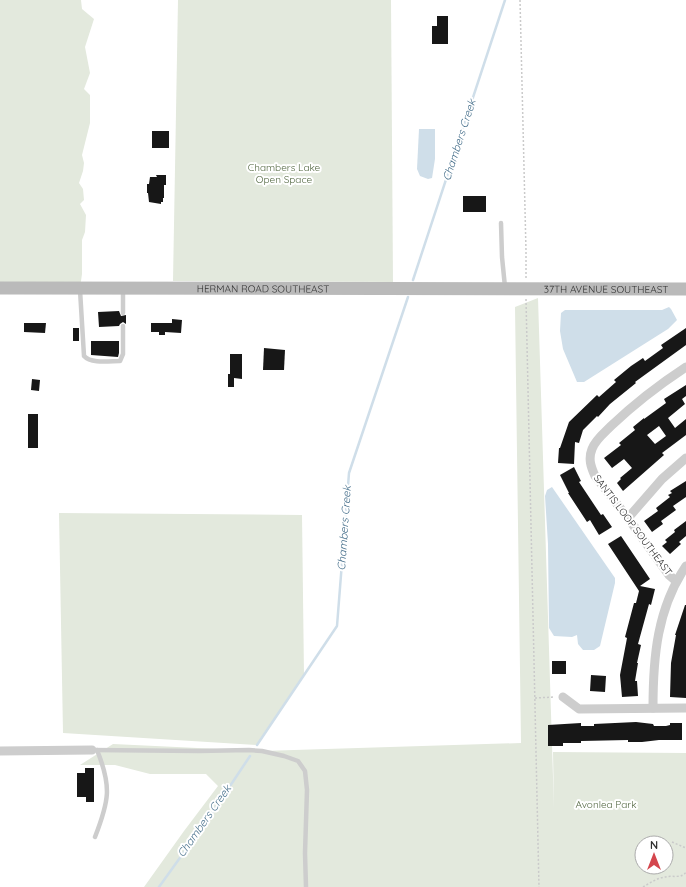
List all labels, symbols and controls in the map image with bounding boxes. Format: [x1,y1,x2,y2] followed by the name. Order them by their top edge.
[439,96,479,183] water label: Chambers Creek
[248,161,321,186] park label: Chambers Lake Open Space
[197,282,329,295] street label: HERMAN ROAD SOUTHEAST
[544,282,668,295] street label: 37TH AVENUE SOUTHEAST
[591,472,675,578] street label: SANTIS LOOP SOUTHEAST
[334,484,354,571] water label: Chambers Creek
[174,781,235,860] water label: Chambers Creek
[575,798,637,811] park label: Avonlea Park
[634,835,674,875] north arrow
[650,838,658,852] text: N

